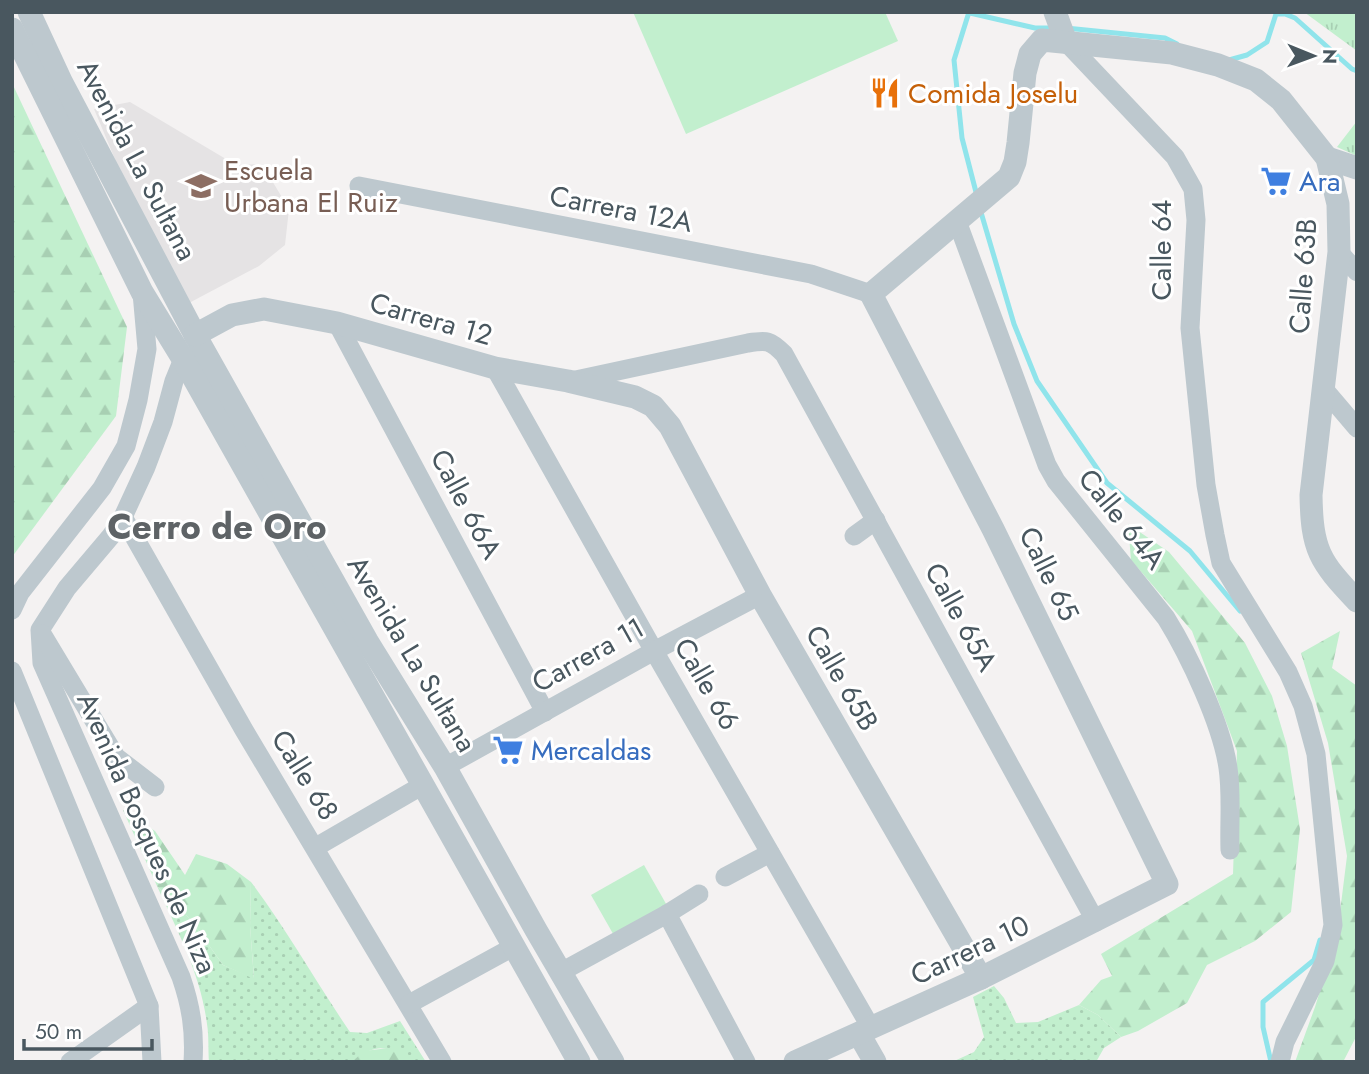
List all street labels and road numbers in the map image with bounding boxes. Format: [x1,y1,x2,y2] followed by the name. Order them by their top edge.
[67,52,207,268] street label: Avenida La Sultana
[546,175,696,243] street label: Carrera 12A
[1141,200,1182,300] street label: Calle 64
[1279,217,1327,335] street label: Calle 63B
[365,282,497,356] street label: Carrera 12
[420,442,512,567] street label: Calle 66A
[1069,460,1176,579] street label: Calle 64A
[1009,520,1089,628] street label: Calle 65
[337,548,487,760] street label: Avenida La Sultana
[914,555,1008,679] street label: Calle 65A
[524,607,652,703] street label: Carrera 11
[795,618,889,738] street label: Calle 65B
[664,630,750,738] street label: Calle 66
[66,686,228,980] street label: Avenida Bosques de Niza
[261,722,349,828] street label: Calle 68
[904,905,1036,995] street label: Carrera 10

